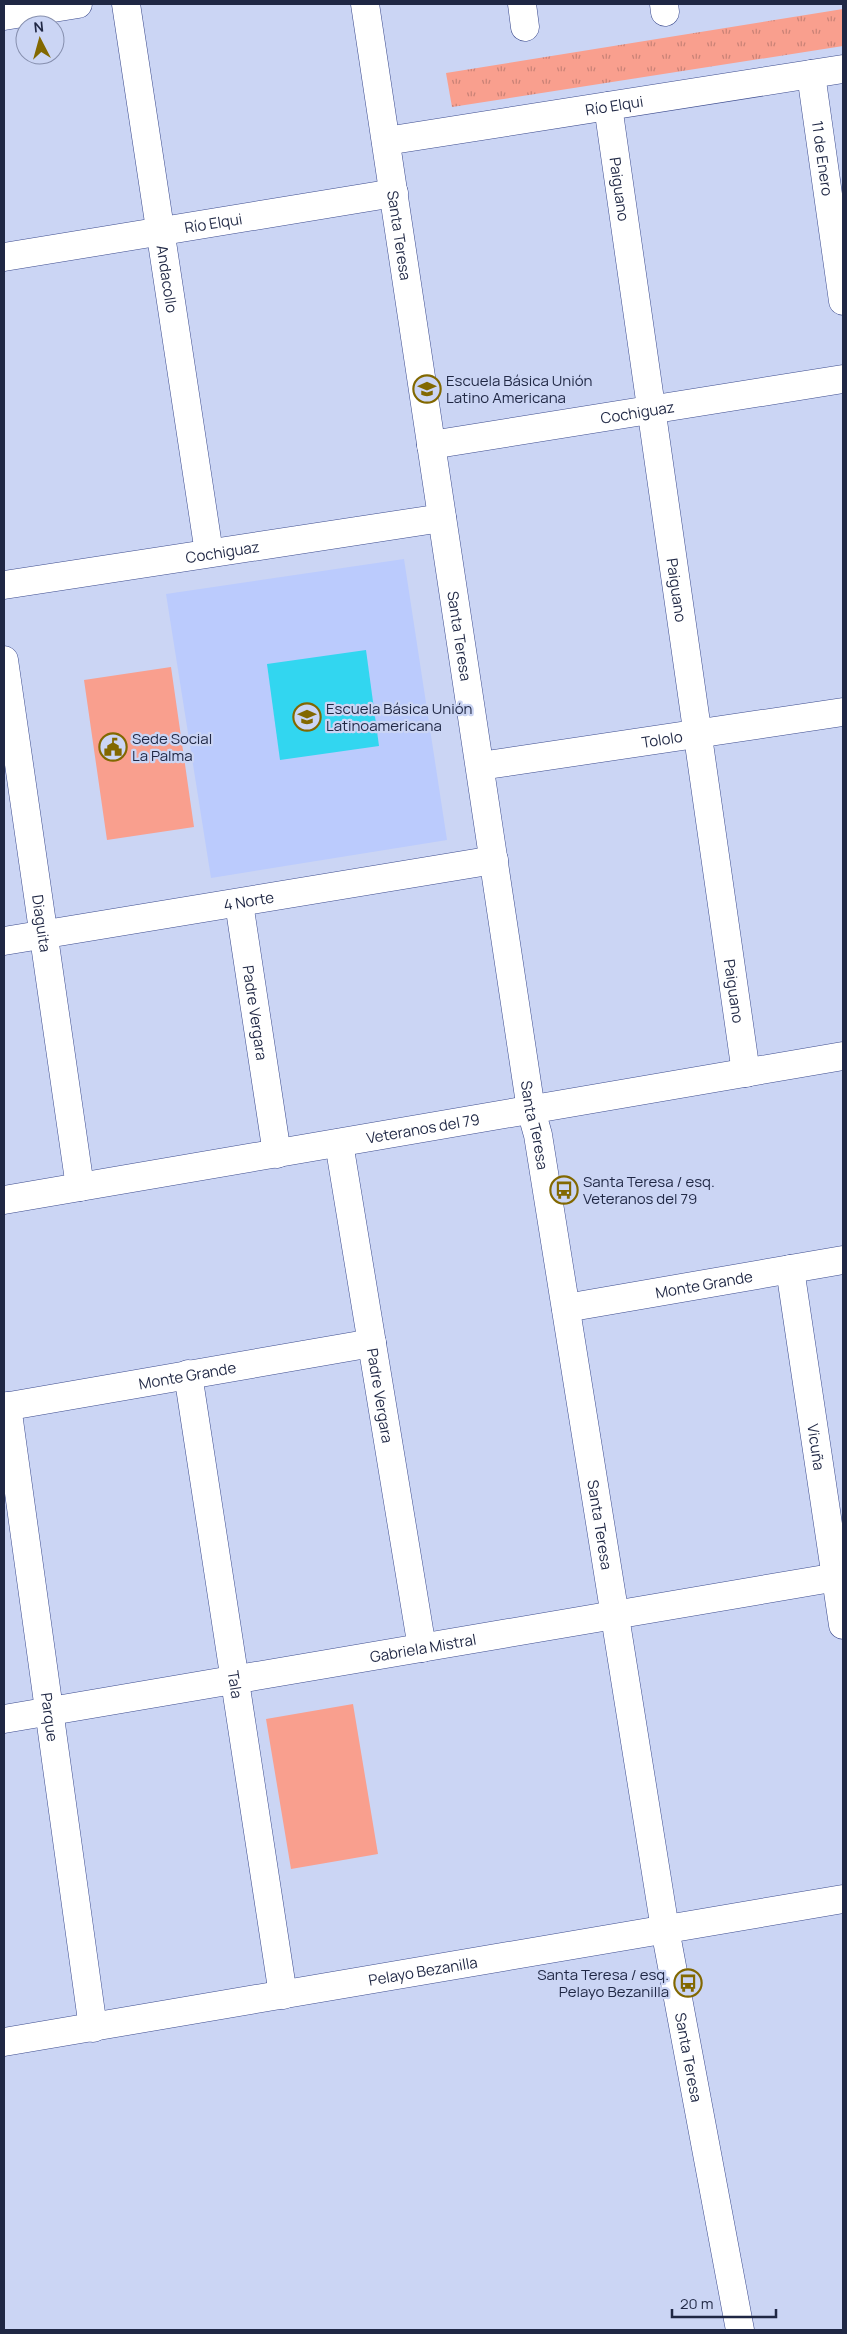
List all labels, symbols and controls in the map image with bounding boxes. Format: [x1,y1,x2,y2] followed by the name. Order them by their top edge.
[15,15,65,65] north arrow
[33,17,45,37] text: N
[584,90,645,120] street label: Río Elqui
[807,119,839,197] street label: 11 de Enero
[605,156,635,223] street label: Paiguano
[383,189,417,282] street label: Santa Teresa
[183,208,244,238] street label: Río Elqui
[152,243,183,314] street label: Andacollo
[446,370,593,408] place label: Escuela Básica Unión Latino Americana
[412,374,442,404] school or university icon: Escuela Básica Unión Latino Americana
[599,396,676,428] street label: Cochiguaz
[184,536,261,568] street label: Cochiguaz
[662,557,692,624] street label: Paiguano
[443,590,477,682] street label: Santa Teresa
[326,698,473,736] place label: Escuela Básica Unión Latinoamericana
[292,702,322,732] school or university icon: Escuela Básica Unión Latinoamericana
[640,725,684,752] street label: Tololo
[132,728,212,766] place label: Sede Social La Palma
[98,732,128,762] public building icon: Sede Social La Palma
[222,886,276,915] street label: 4 Norte
[27,893,56,953] street label: Diaguita
[719,958,749,1025] street label: Paiguano
[238,964,273,1062] street label: Padre Vergara
[516,1079,554,1171] street label: Santa Teresa
[365,1108,481,1148] street label: Veteranos del 79
[583,1171,715,1209] place label: Santa Teresa / esq. Veteranos del 79
[549,1175,579,1205] bus stop icon: Santa Teresa / esq. Veteranos del 79
[654,1265,754,1303] street label: Monte Grande
[362,1347,399,1445] street label: Padre Vergara
[137,1356,238,1394] street label: Monte Grande
[803,1422,830,1472] street label: Vicuña
[583,1478,618,1571] street label: Santa Teresa
[368,1628,478,1667] street label: Gabriela Mistral
[223,1669,248,1700] street label: Tala
[36,1691,64,1743] street label: Parque
[367,1951,479,1990] street label: Pelayo Bezanilla
[537,1964,669,2002] place label: Santa Teresa / esq. Pelayo Bezanilla
[673,1968,703,1998] bus stop icon: Santa Teresa / esq. Pelayo Bezanilla
[670,2011,708,2104] street label: Santa Teresa
[672,2286,776,2318] scale bar
[680,2293,713,2314] text: 20 m

